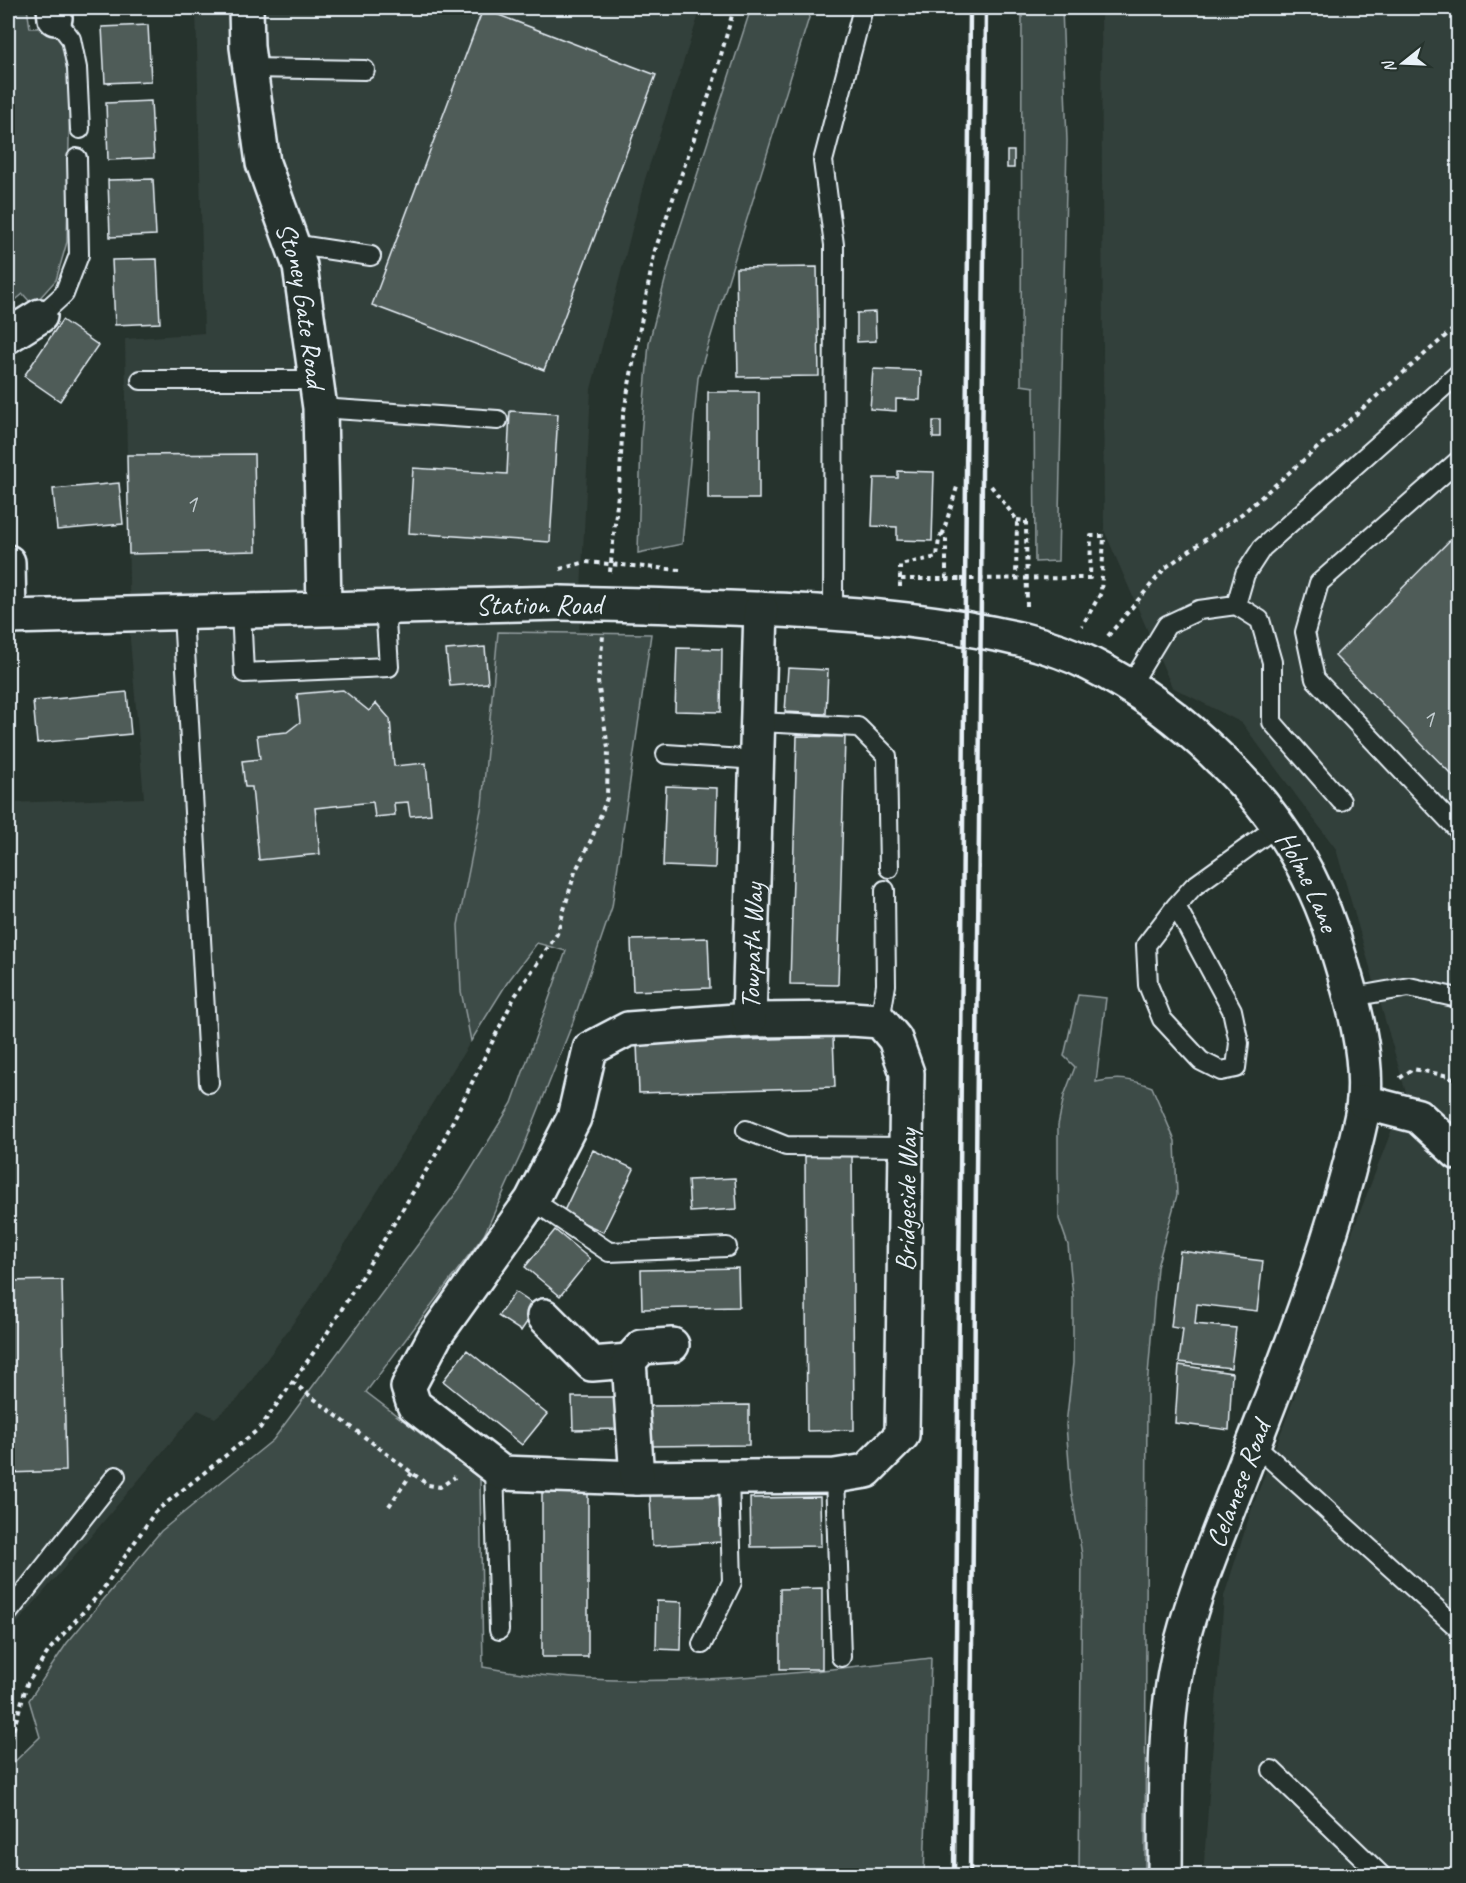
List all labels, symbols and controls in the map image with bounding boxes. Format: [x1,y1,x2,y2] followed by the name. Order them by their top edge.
[1373,33,1433,93] north arrow
[1378,57,1401,75] text: N
[268,217,335,394] street label: Stoney Gate Road
[185,487,198,520] house number: 1
[476,587,606,622] street label: Station Road
[1422,702,1435,735] house number: 1
[1268,824,1348,938] street label: Holme Lane
[732,880,771,1010] street label: Towpath Way
[887,1126,925,1272] street label: Bridgeside Way
[1198,1412,1280,1552] street label: Celanese Road

